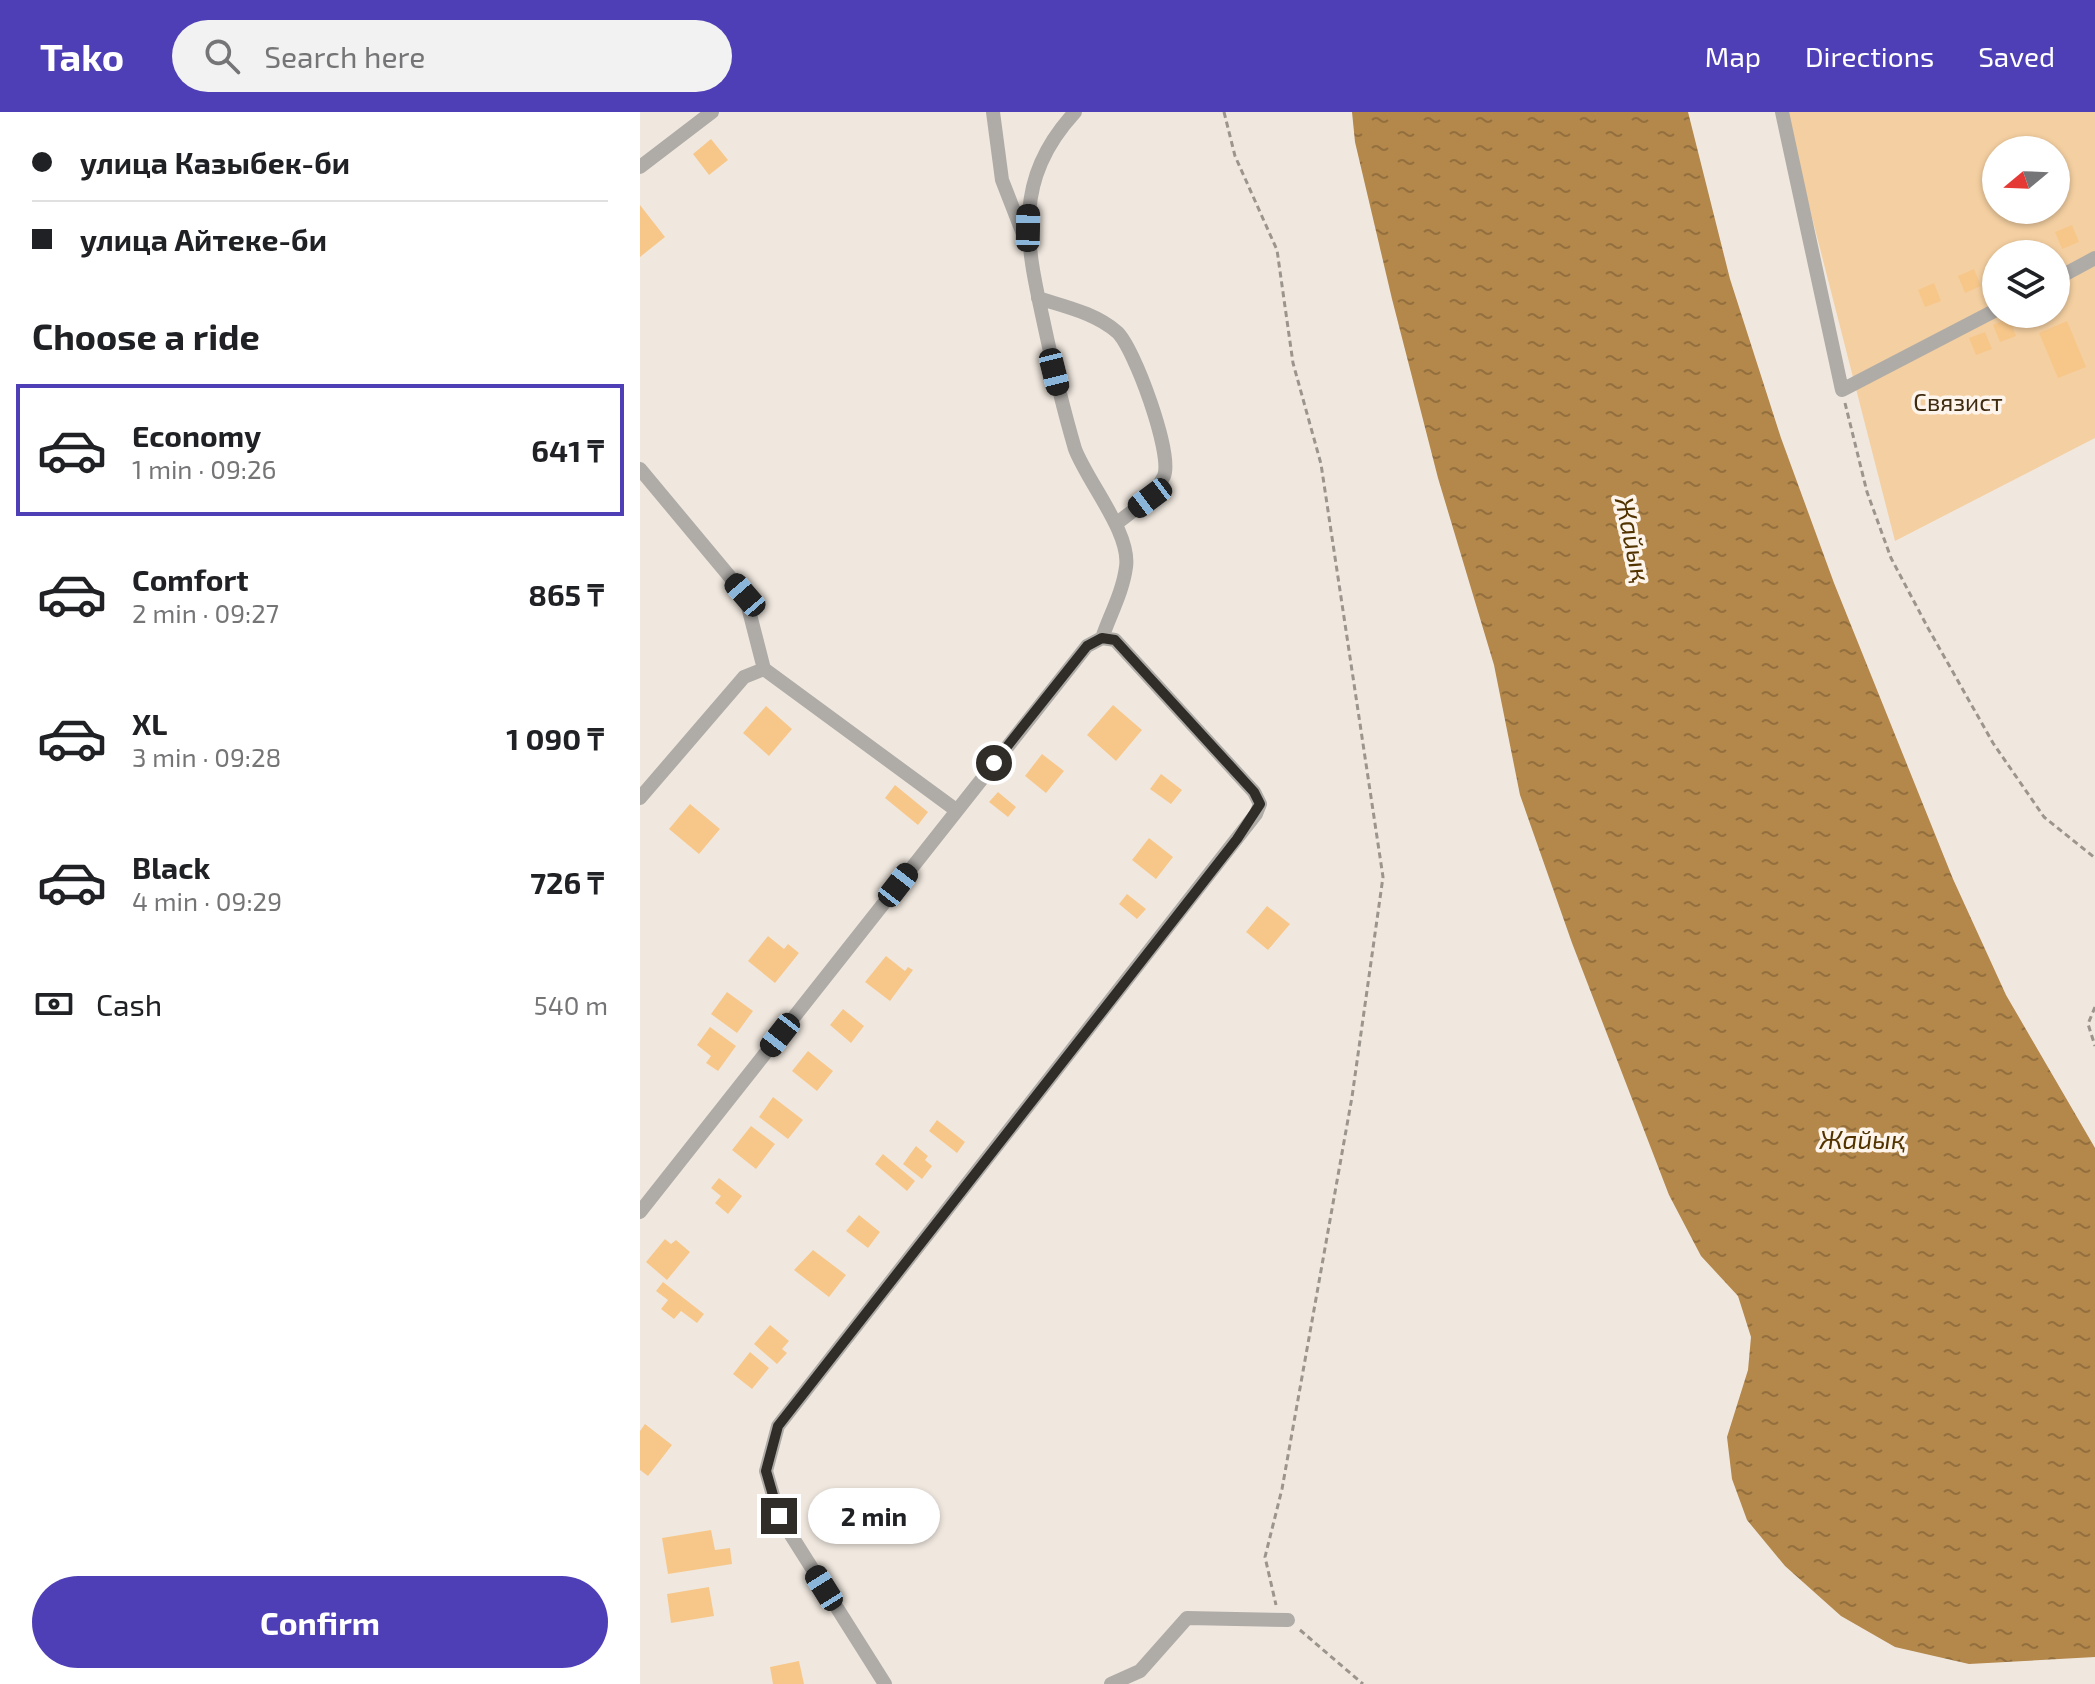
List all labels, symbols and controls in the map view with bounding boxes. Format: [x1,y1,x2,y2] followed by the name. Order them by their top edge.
[172,20,732,92] search box
[40,33,124,79] text: Tako
[200,34,244,78] icon: search
[264,38,425,74] text: Search here
[1705,39,1761,73] text: Map
[1805,39,1934,73] text: Directions
[1978,39,2055,73] text: Saved
[1982,136,2070,224] north arrow
[1982,136,2070,328] map controls
[80,144,350,180] text: улица Казыбек-би
[1016,204,1040,252] car
[80,221,327,257] text: улица Айтеке-би
[1982,240,2070,328] button: layers
[32,314,260,357] text: Choose a ride
[1037,346,1071,398] car
[1913,387,2003,416] park label: Связист
[36,414,108,486] icon: car
[132,417,261,453] text: Economy
[531,432,604,468] text: 641 ₸
[132,453,276,484] text: 1 min · 09:26
[1124,474,1176,522] car
[1610,493,1658,584] water label: Жайық
[36,558,108,630] icon: car
[132,561,249,597] text: Comfort
[720,569,770,621] car
[528,576,604,612] text: 865 ₸
[132,597,279,628] text: 2 min · 09:27
[36,702,108,774] icon: car
[132,705,167,741] text: XL
[506,720,604,756] text: 1 090 ₸
[132,741,281,772] text: 3 min · 09:28
[976,745,1012,781] route start
[36,846,108,918] icon: car
[132,849,210,885] text: Black
[874,859,922,911] car
[530,864,604,900] text: 726 ₸
[132,885,282,916] text: 4 min · 09:29
[32,982,76,1026] icon: cash
[96,986,162,1022] text: Cash
[534,989,608,1020] text: 540 m
[756,1009,804,1061] car
[1818,1123,1905,1154] water label: Жайық
[807,1488,939,1544] callout: 2 min
[761,1498,797,1534] route end
[841,1500,907,1531] text: 2 min
[801,1561,847,1615] car
[32,1576,608,1668] button: Confirm

